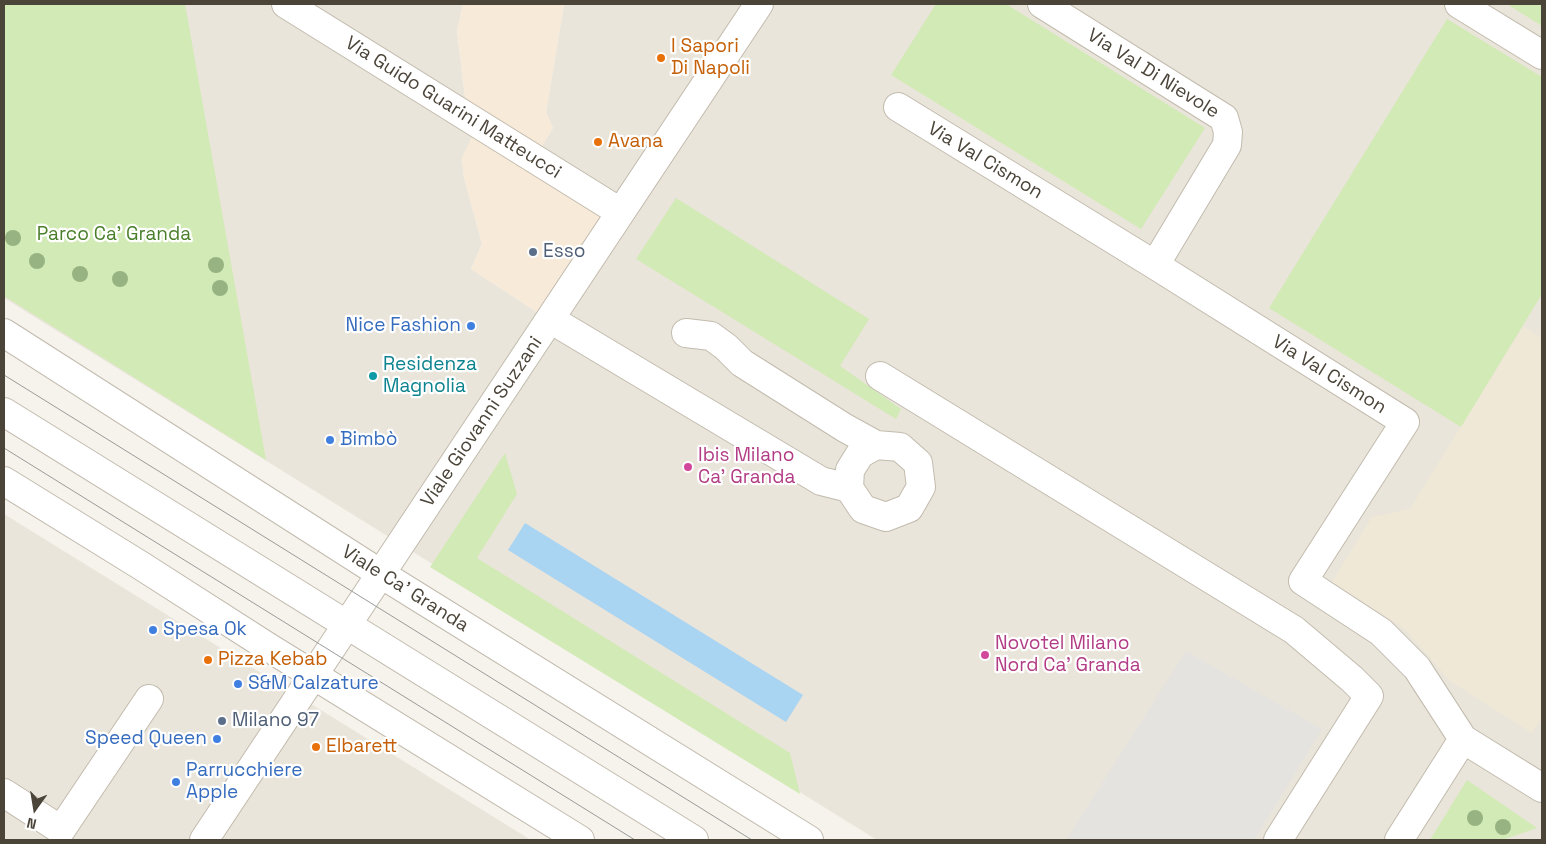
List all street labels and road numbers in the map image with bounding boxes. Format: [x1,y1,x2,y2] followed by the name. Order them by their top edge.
[1083,24,1223,124] street label: Via Val Di Nievole
[341,32,565,184] street label: Via Guido Guarini Matteucci
[923,118,1047,204] street label: Via Val Cismon
[1268,331,1390,419] street label: Via Val Cismon
[416,332,548,512] street label: Viale Giovanni Suzzani
[337,541,473,637] street label: Viale Ca' Granda

